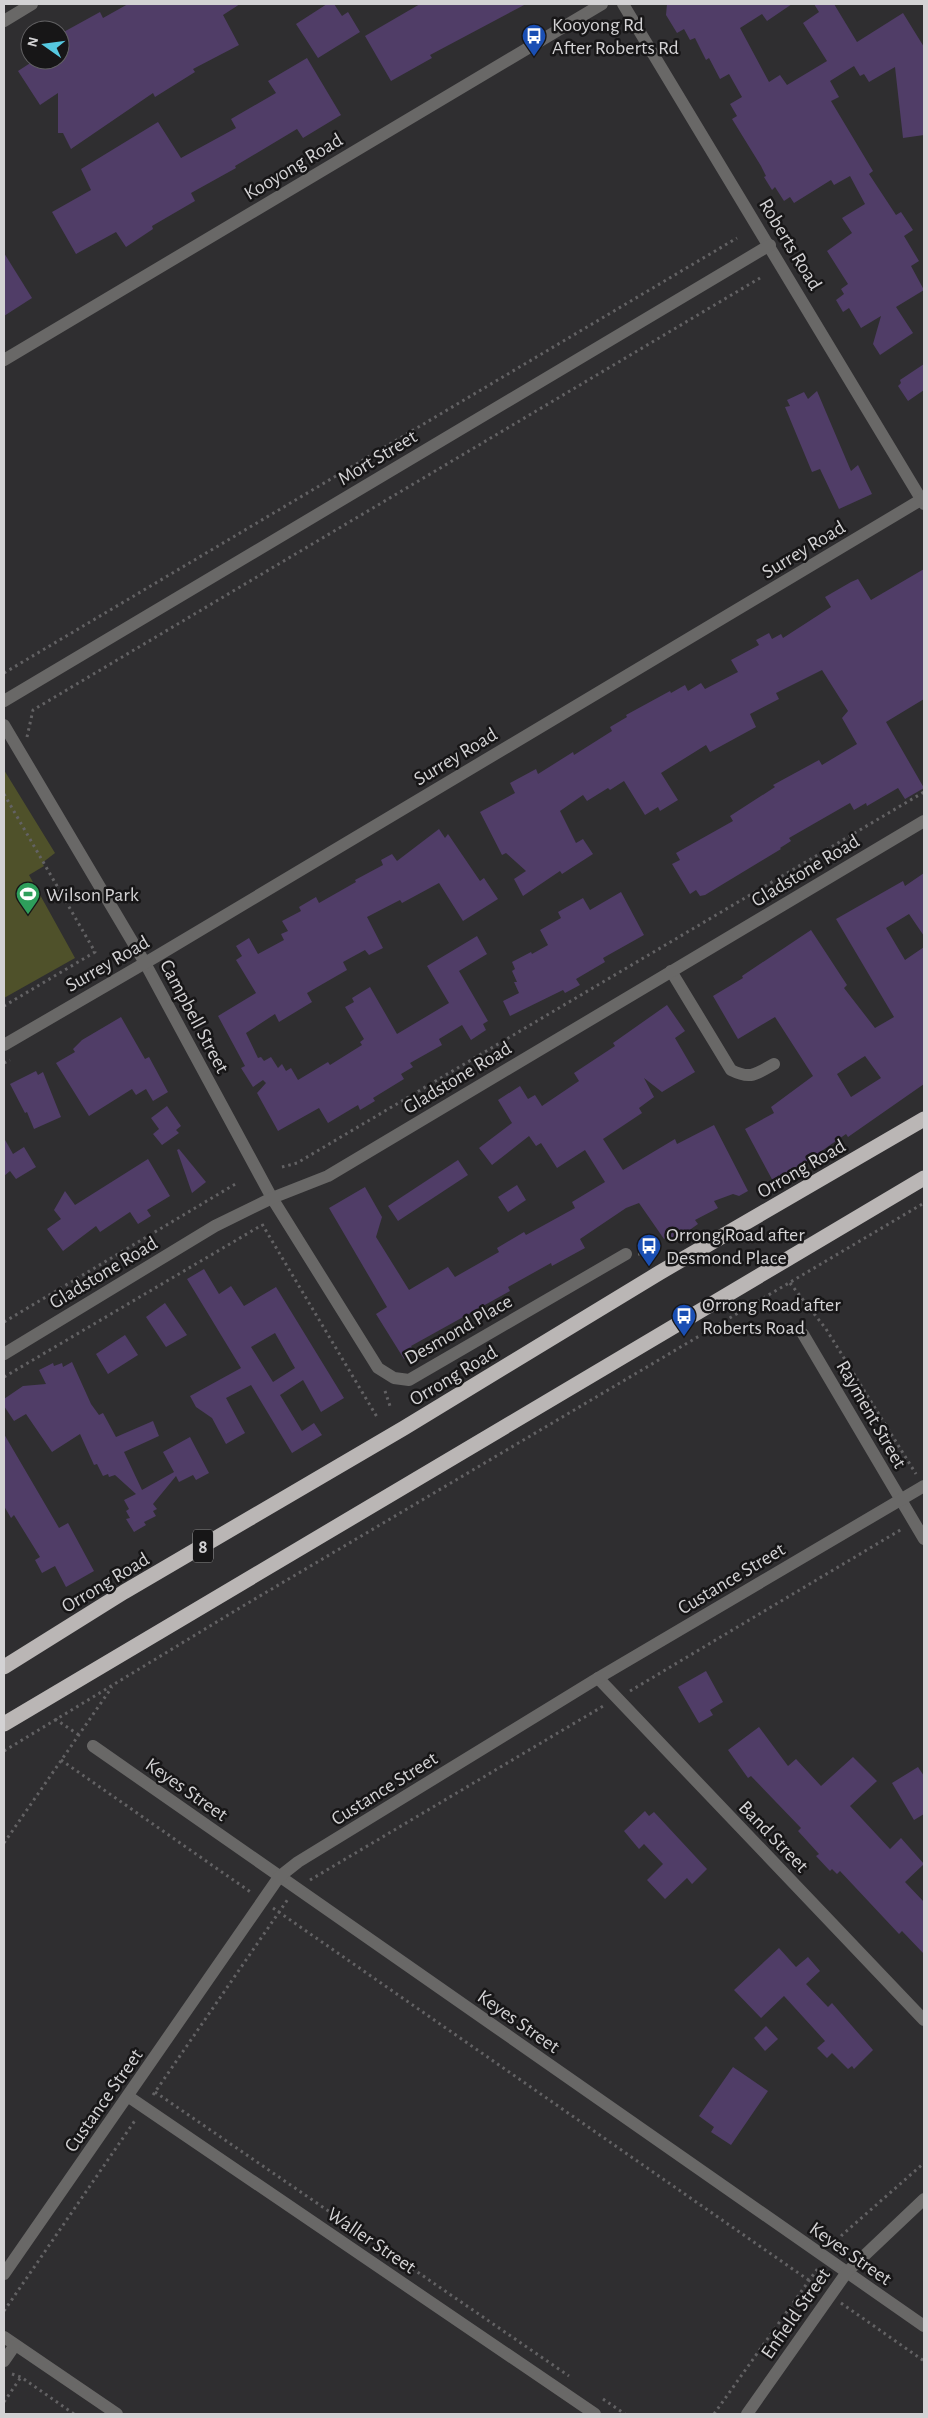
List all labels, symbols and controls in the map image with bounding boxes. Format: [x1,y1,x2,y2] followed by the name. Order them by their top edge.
[552,15,679,58] place label: Kooyong Rd After Roberts Rd
[20,20,70,70] north arrow
[521,23,547,57] bus stop icon: Kooyong Rd After Roberts Rd
[25,36,41,49] text: N
[241,130,346,204] street label: Kooyong Road
[755,195,825,294] street label: Roberts Road
[335,426,421,489] street label: Mort Street
[758,517,849,582] street label: Surrey Road
[410,724,501,789] street label: Surrey Road
[748,831,863,911] street label: Gladstone Road
[15,881,41,915] sports icon: Wilson Park
[46,885,139,905] place label: Wilson Park
[62,932,153,996] street label: Surrey Road
[156,956,233,1077] street label: Campbell Street
[400,1038,515,1118] street label: Gladstone Road
[754,1136,849,1202] street label: Orrong Road
[666,1225,805,1268] place label: Orrong Road after Desmond Place
[46,1233,161,1313] street label: Gladstone Road
[636,1233,662,1267] bus stop icon: Orrong Road after Desmond Place
[401,1291,516,1369] street label: Desmond Place
[702,1295,841,1338] place label: Orrong Road after Roberts Road
[671,1303,697,1337] bus stop icon: Orrong Road after Roberts Road
[406,1342,501,1410] street label: Orrong Road
[832,1357,910,1472] street label: Rayment Street
[193,1530,213,1562] road number: 8
[675,1539,789,1619] street label: Custance Street
[58,1549,153,1617] street label: Orrong Road
[328,1748,442,1829] street label: Custance Street
[142,1754,232,1826] street label: Keyes Street
[735,1797,812,1877] street label: Band Street
[474,1986,564,2058] street label: Keyes Street
[61,2045,147,2156] street label: Custance Street
[324,2204,420,2278] street label: Waller Street
[806,2218,896,2290] street label: Keyes Street
[757,2264,835,2363] street label: Enfield Street

